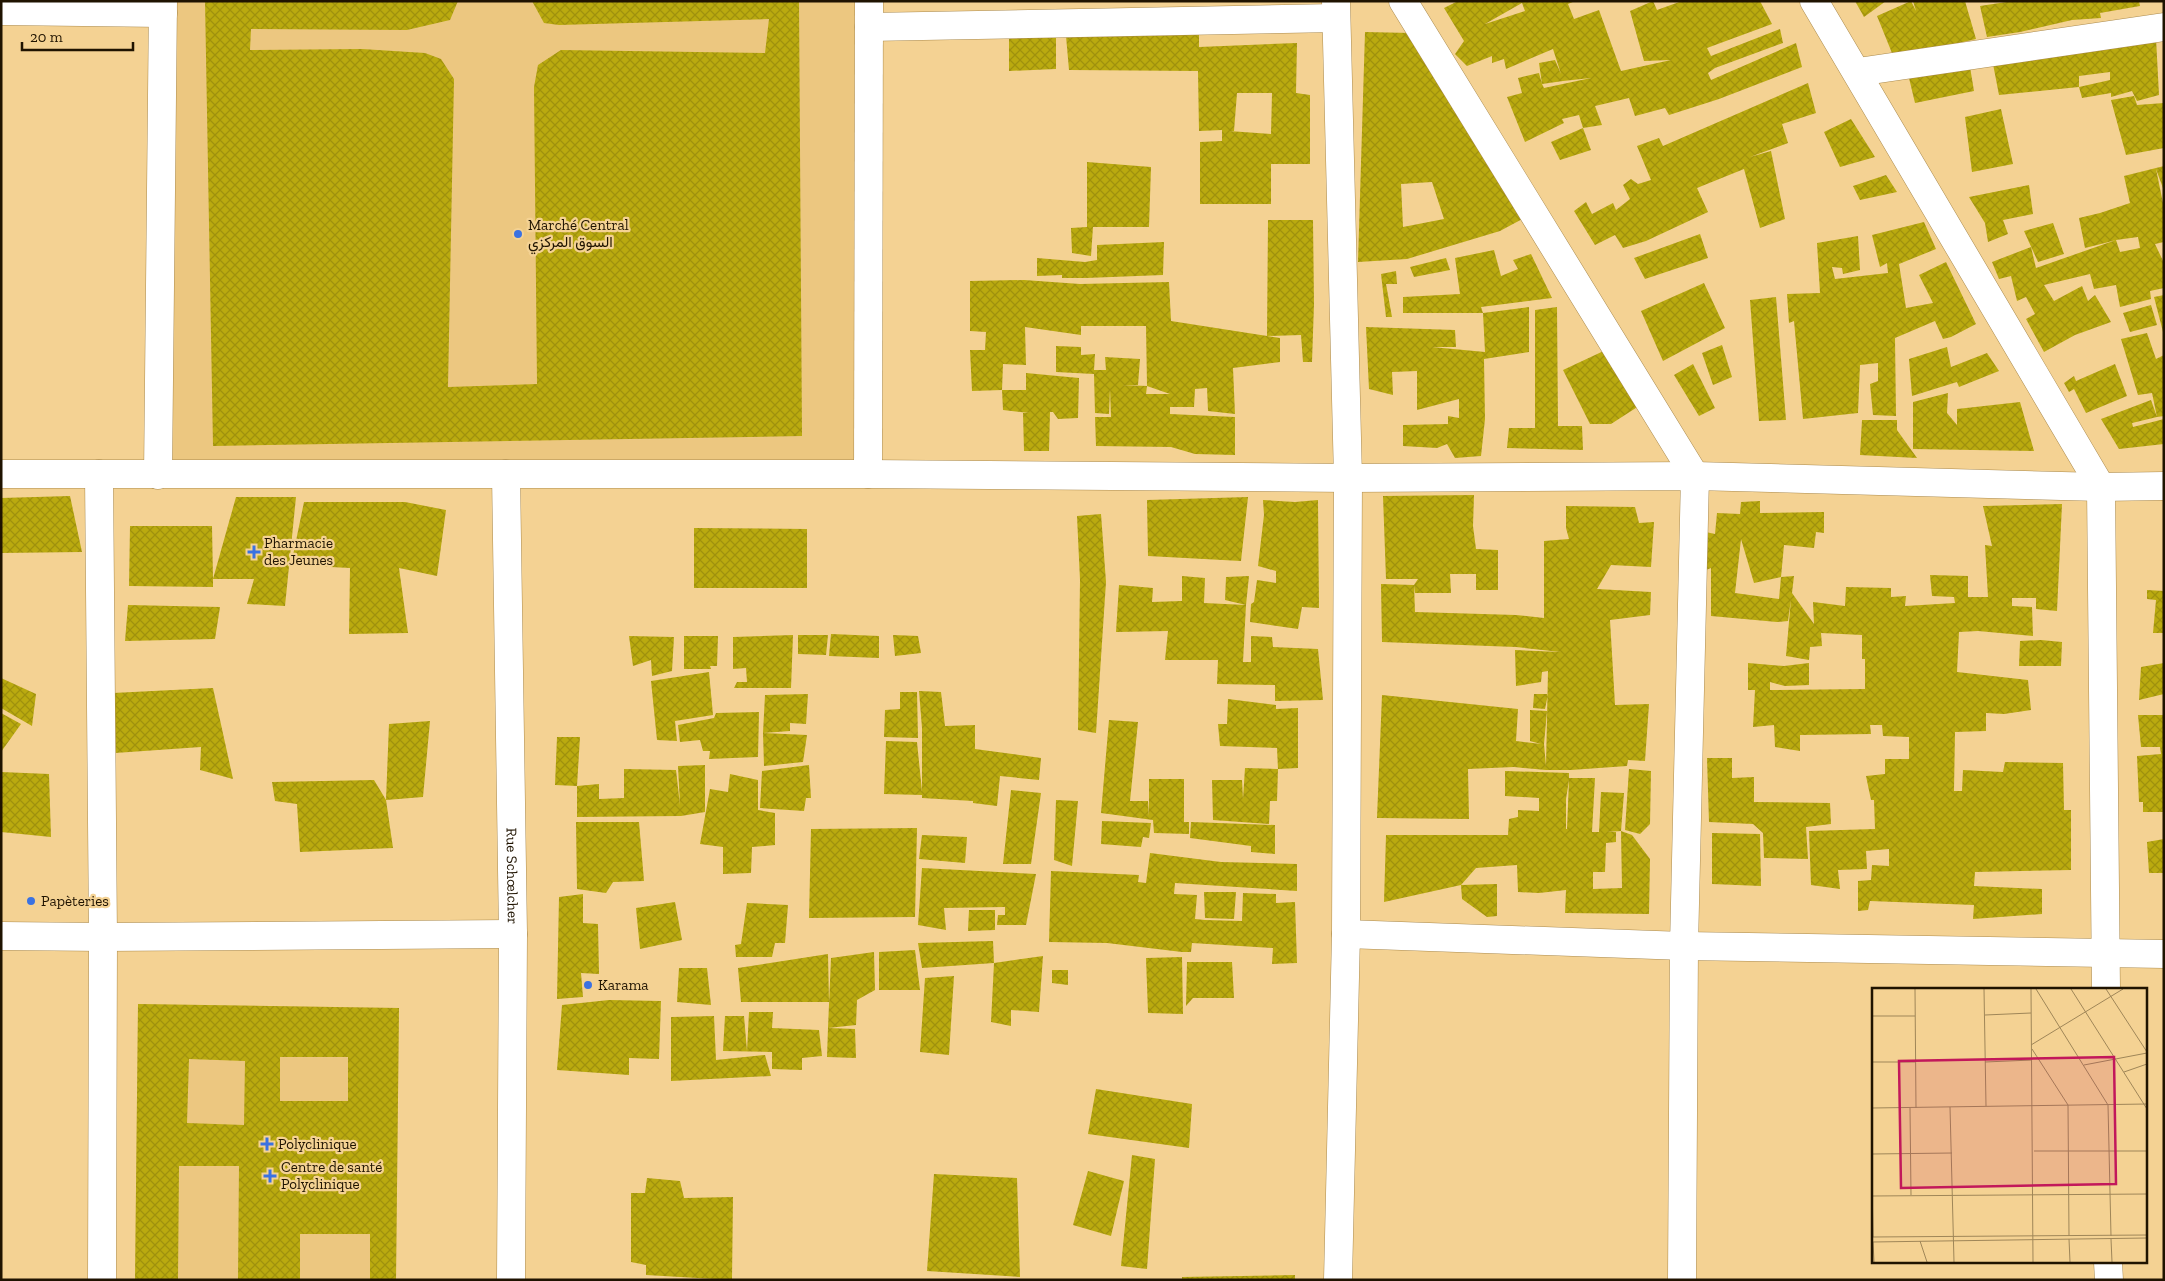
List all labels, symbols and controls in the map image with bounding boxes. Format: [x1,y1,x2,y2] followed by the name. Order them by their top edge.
[22,20,134,52] scale bar
[30,28,63,46] text: 20 m
[528,216,629,255] place label: Marché Central السوق المركزي
[512,228,524,240] marker: Marché Central السوق المركزي
[264,534,333,569] place label: Pharmacie des Jeunes
[248,546,260,558] marker: Pharmacie des Jeunes
[502,827,522,924] street label: Rue Schœlcher
[41,892,109,910] place label: Papèteries
[25,895,37,907] marker: Papèteries
[598,976,649,994] place label: Karama
[582,979,594,991] marker: Karama
[1872,988,2148,1264] inset map
[278,1135,357,1153] place label: Polyclinique
[260,1137,274,1151] marker: Polyclinique
[281,1158,382,1193] place label: Centre de santé Polyclinique
[263,1169,277,1183] marker: Centre de santé Polyclinique

